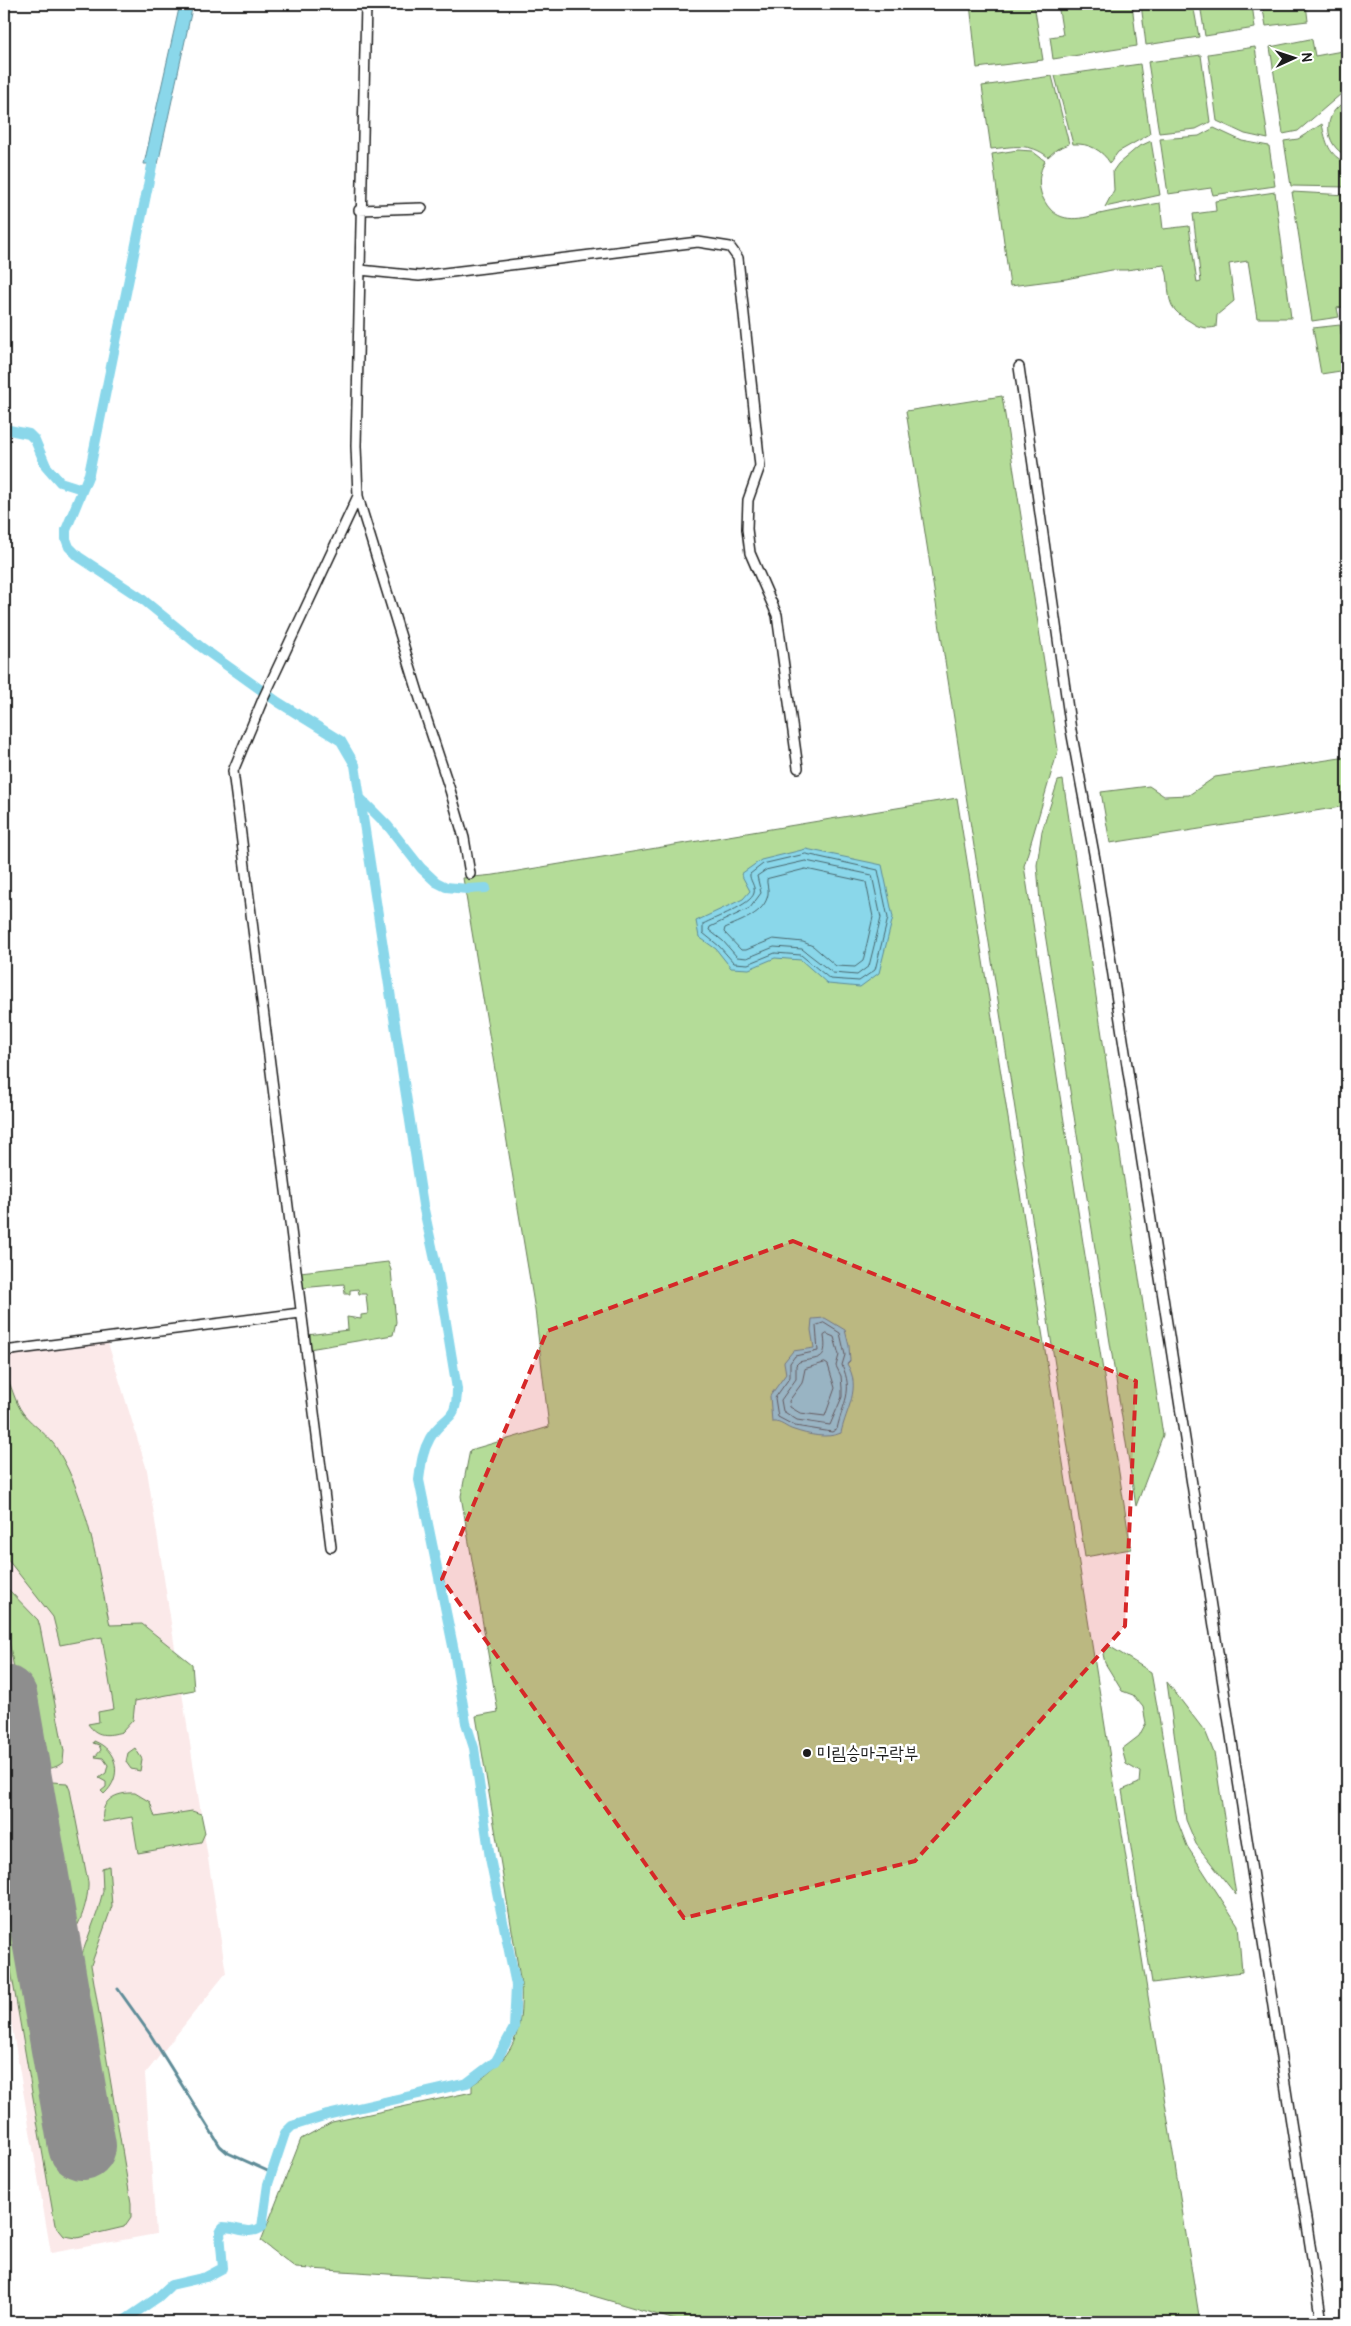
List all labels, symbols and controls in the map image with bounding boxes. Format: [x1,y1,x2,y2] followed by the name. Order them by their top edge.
[1268,32,1318,82] north arrow
[1298,52,1315,63] text: N
[817,1742,918,1765] place label: 미림승마구락부
[801,1747,813,1759] marker: 미림승마구락부

